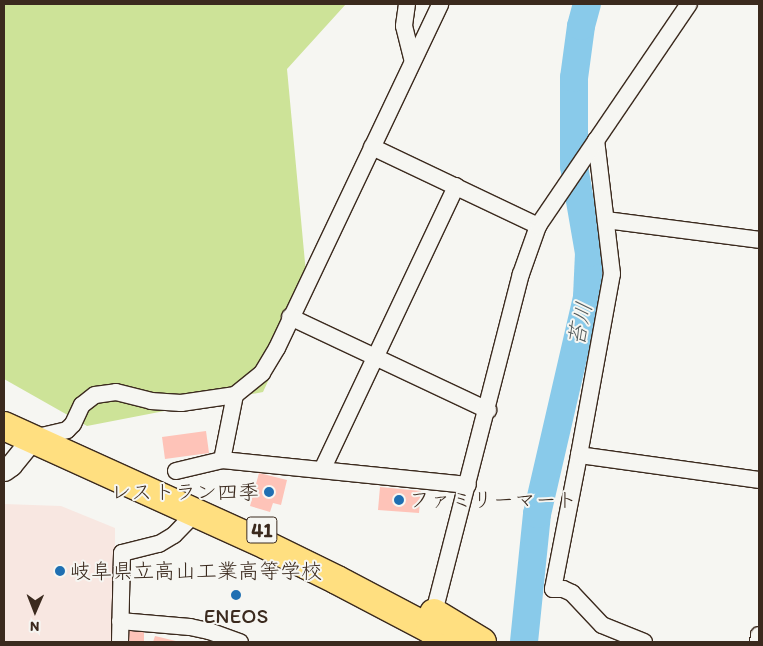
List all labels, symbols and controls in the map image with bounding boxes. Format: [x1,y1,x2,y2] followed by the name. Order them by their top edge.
[563,300,597,348] water label: 苔川
[112,479,259,505] place label: レストラン四季
[263,486,275,498] marker: レストラン四季
[409,487,577,513] place label: ファミリーマート
[393,494,405,506] marker: ファミリーマート
[246,512,278,548] road number: 41
[70,558,322,584] place label: 岐阜県立高山工業高等学校
[54,565,66,577] marker: 岐阜県立高山工業高等学校
[10,586,60,636] north arrow
[230,589,242,601] marker: ENEOS
[204,603,268,629] place label: ENEOS
[30,618,40,635] text: N

